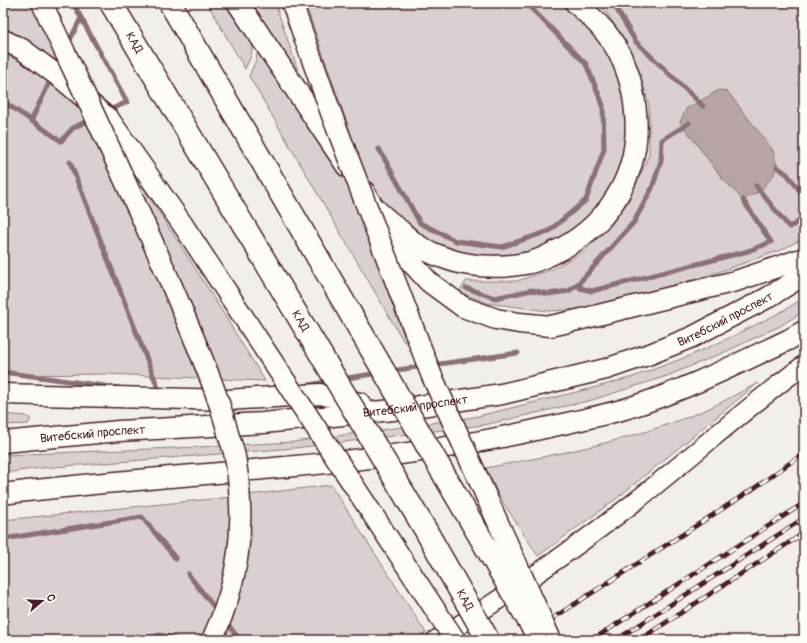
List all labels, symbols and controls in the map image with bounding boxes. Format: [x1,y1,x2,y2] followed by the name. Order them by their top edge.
[122,30,147,57] street label: КАД
[675,289,776,350] street label: Витебский проспект
[288,308,313,335] street label: КАД
[362,392,469,421] street label: Витебский проспект
[39,423,146,446] street label: Витебский проспект
[22,581,62,621] north arrow
[453,587,477,614] street label: КАД
[44,593,58,603] text: С

